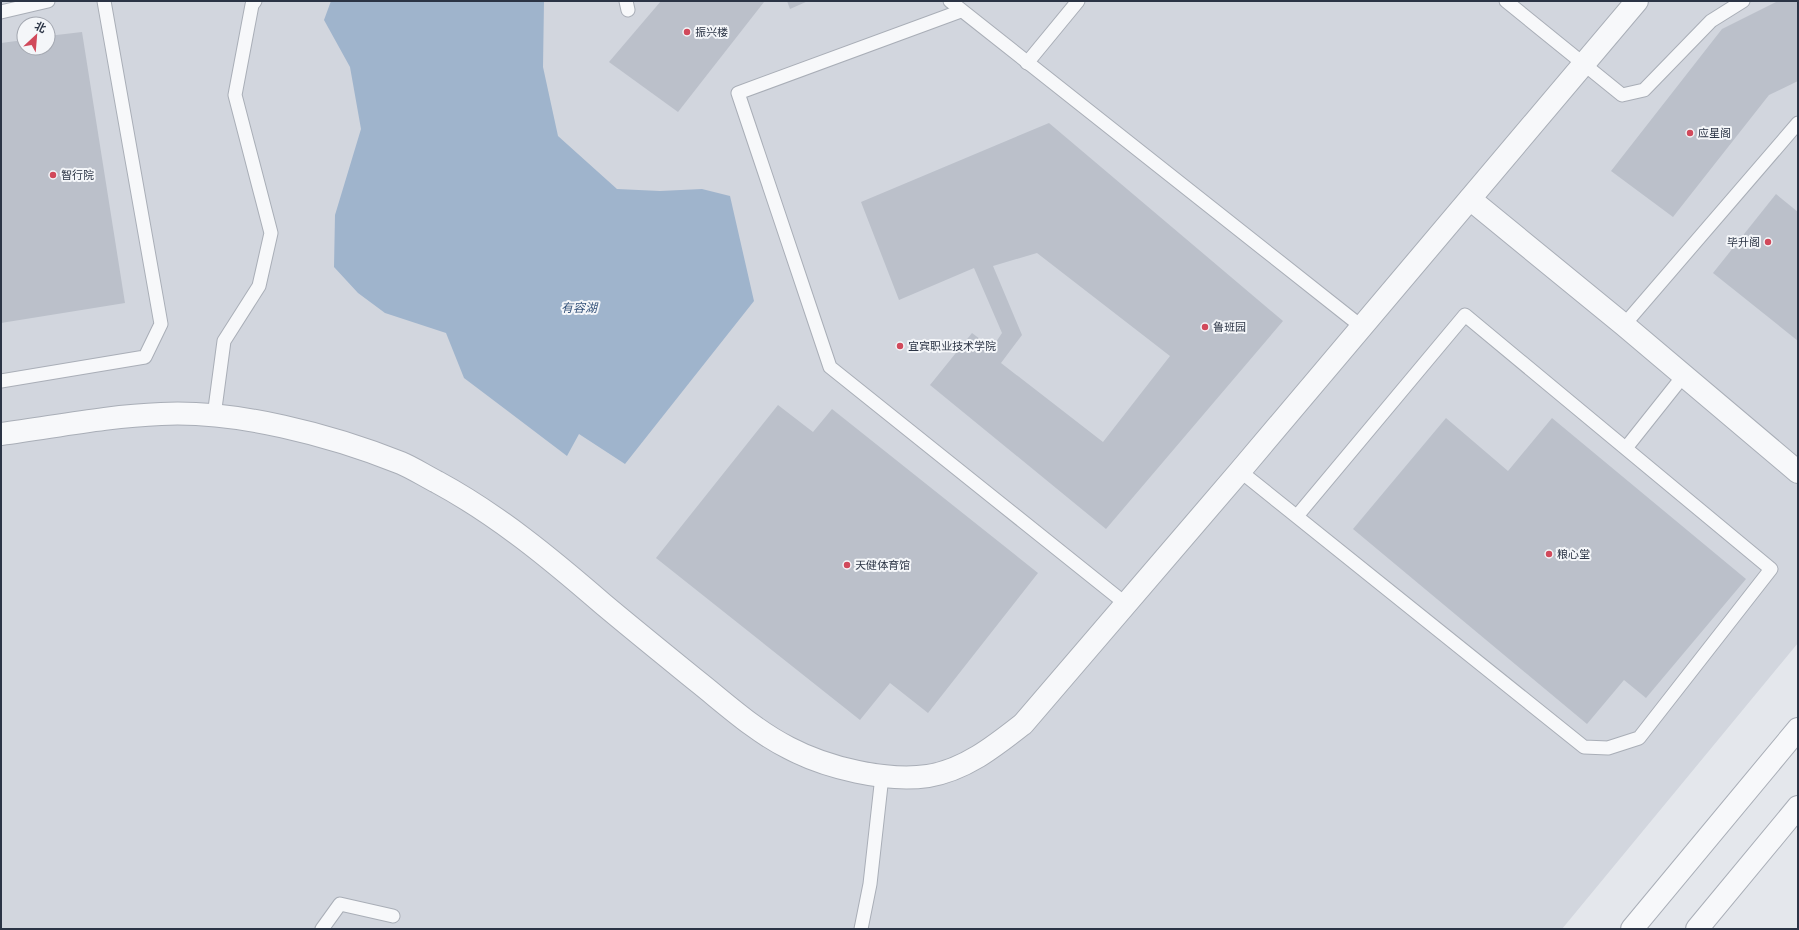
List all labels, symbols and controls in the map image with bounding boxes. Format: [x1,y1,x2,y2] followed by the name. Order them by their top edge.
[16,16,56,56] north arrow
[32,19,48,36] text: 北
[695,26,728,39] place label: 振兴楼
[682,27,692,37] marker: 振兴楼
[1698,127,1731,140] place label: 应星阁
[1685,128,1695,138] marker: 应星阁
[61,169,94,182] place label: 智行院
[48,170,58,180] marker: 智行院
[1727,236,1760,249] place label: 毕升阁
[1763,237,1773,247] marker: 毕升阁
[561,301,599,315] water label: 有容湖
[1213,321,1246,334] place label: 鲁班园
[1200,322,1210,332] marker: 鲁班园
[908,340,996,353] place label: 宜宾职业技术学院
[895,341,905,351] marker: 宜宾职业技术学院
[1557,548,1590,561] place label: 粮心堂
[1544,549,1554,559] marker: 粮心堂
[855,559,910,572] place label: 天健体育馆
[842,560,852,570] marker: 天健体育馆

